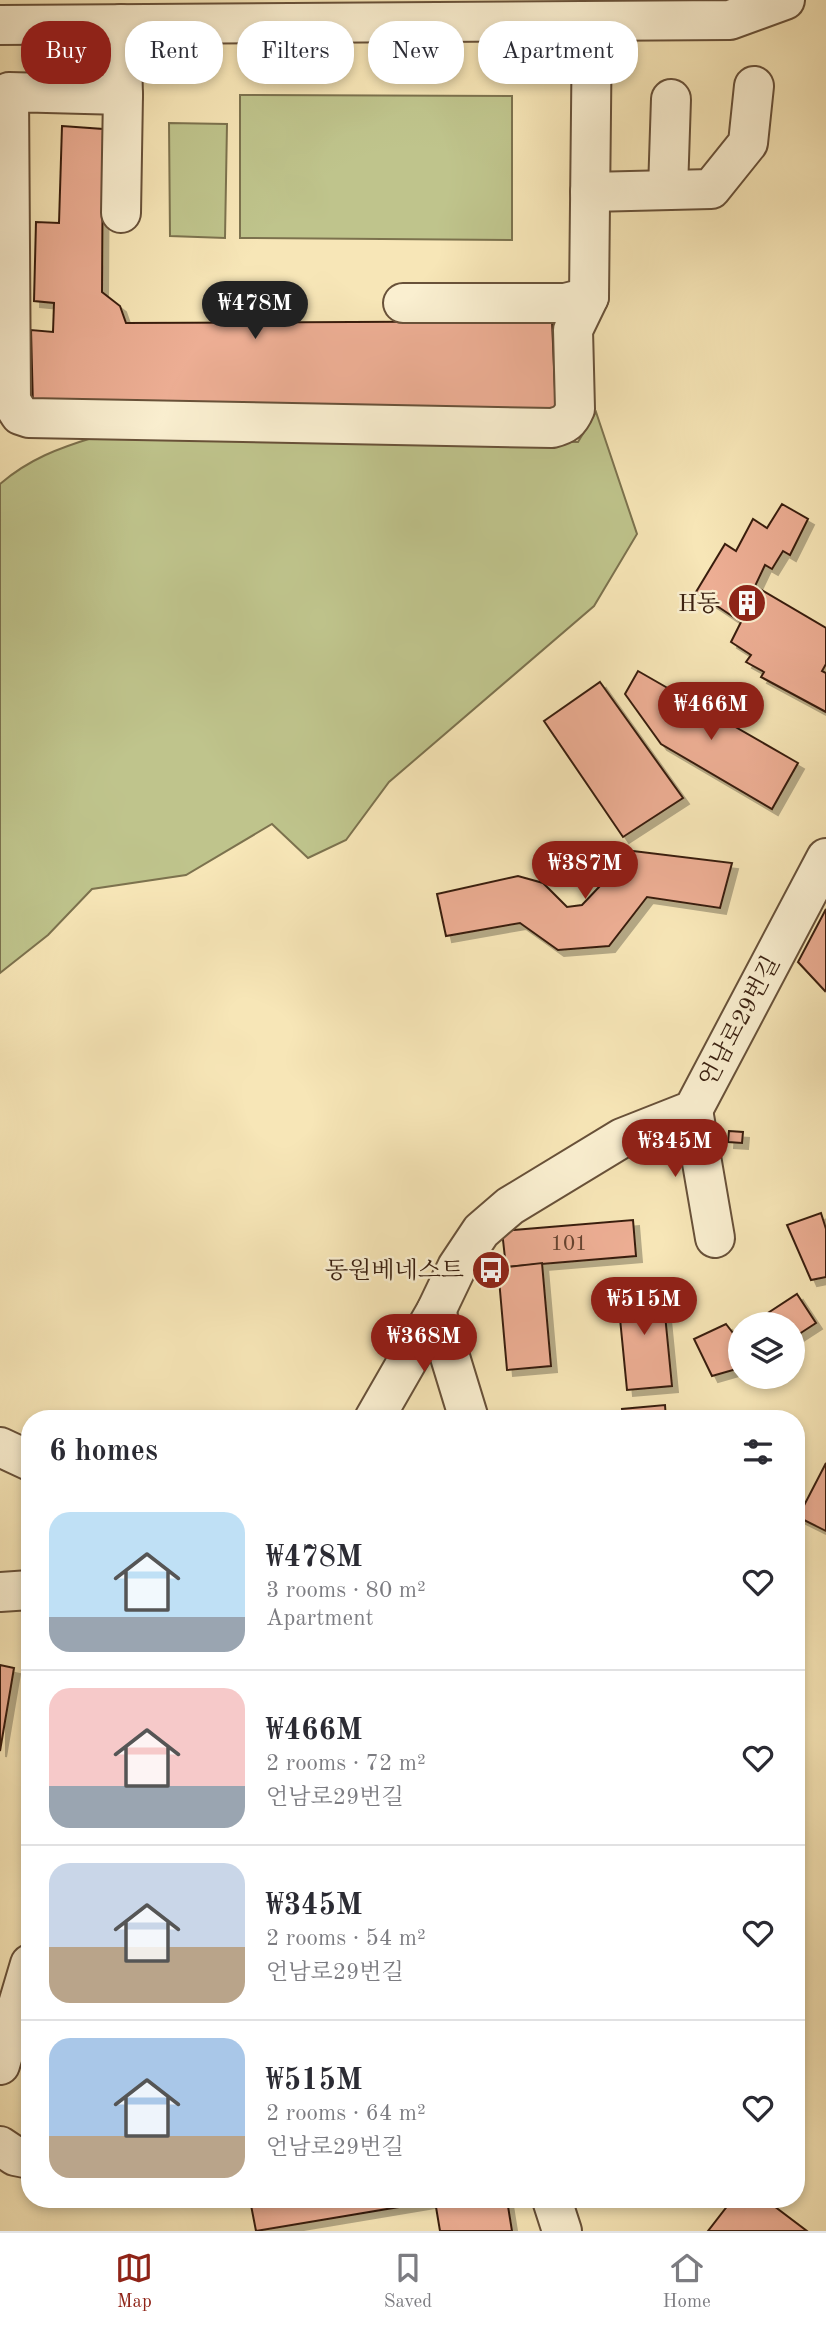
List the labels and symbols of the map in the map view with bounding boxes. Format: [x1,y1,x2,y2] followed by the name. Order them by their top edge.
[206,282,304,341] pin: ₩478M
[726,582,768,624] building icon: H동
[678,592,720,617] place label: H동
[662,682,760,742] pin: ₩466M
[536,842,634,901] pin: ₩387M
[695,952,785,1091] street label: 언남로29번길
[626,1120,724,1179] pin: ₩345M
[551,1234,587,1255] house number: 101
[470,1249,512,1291] bus stop icon: 동원베네스트
[325,1258,464,1284] place label: 동원베네스트
[595,1278,693,1337] pin: ₩515M
[375,1314,473,1374] pin: ₩368M

